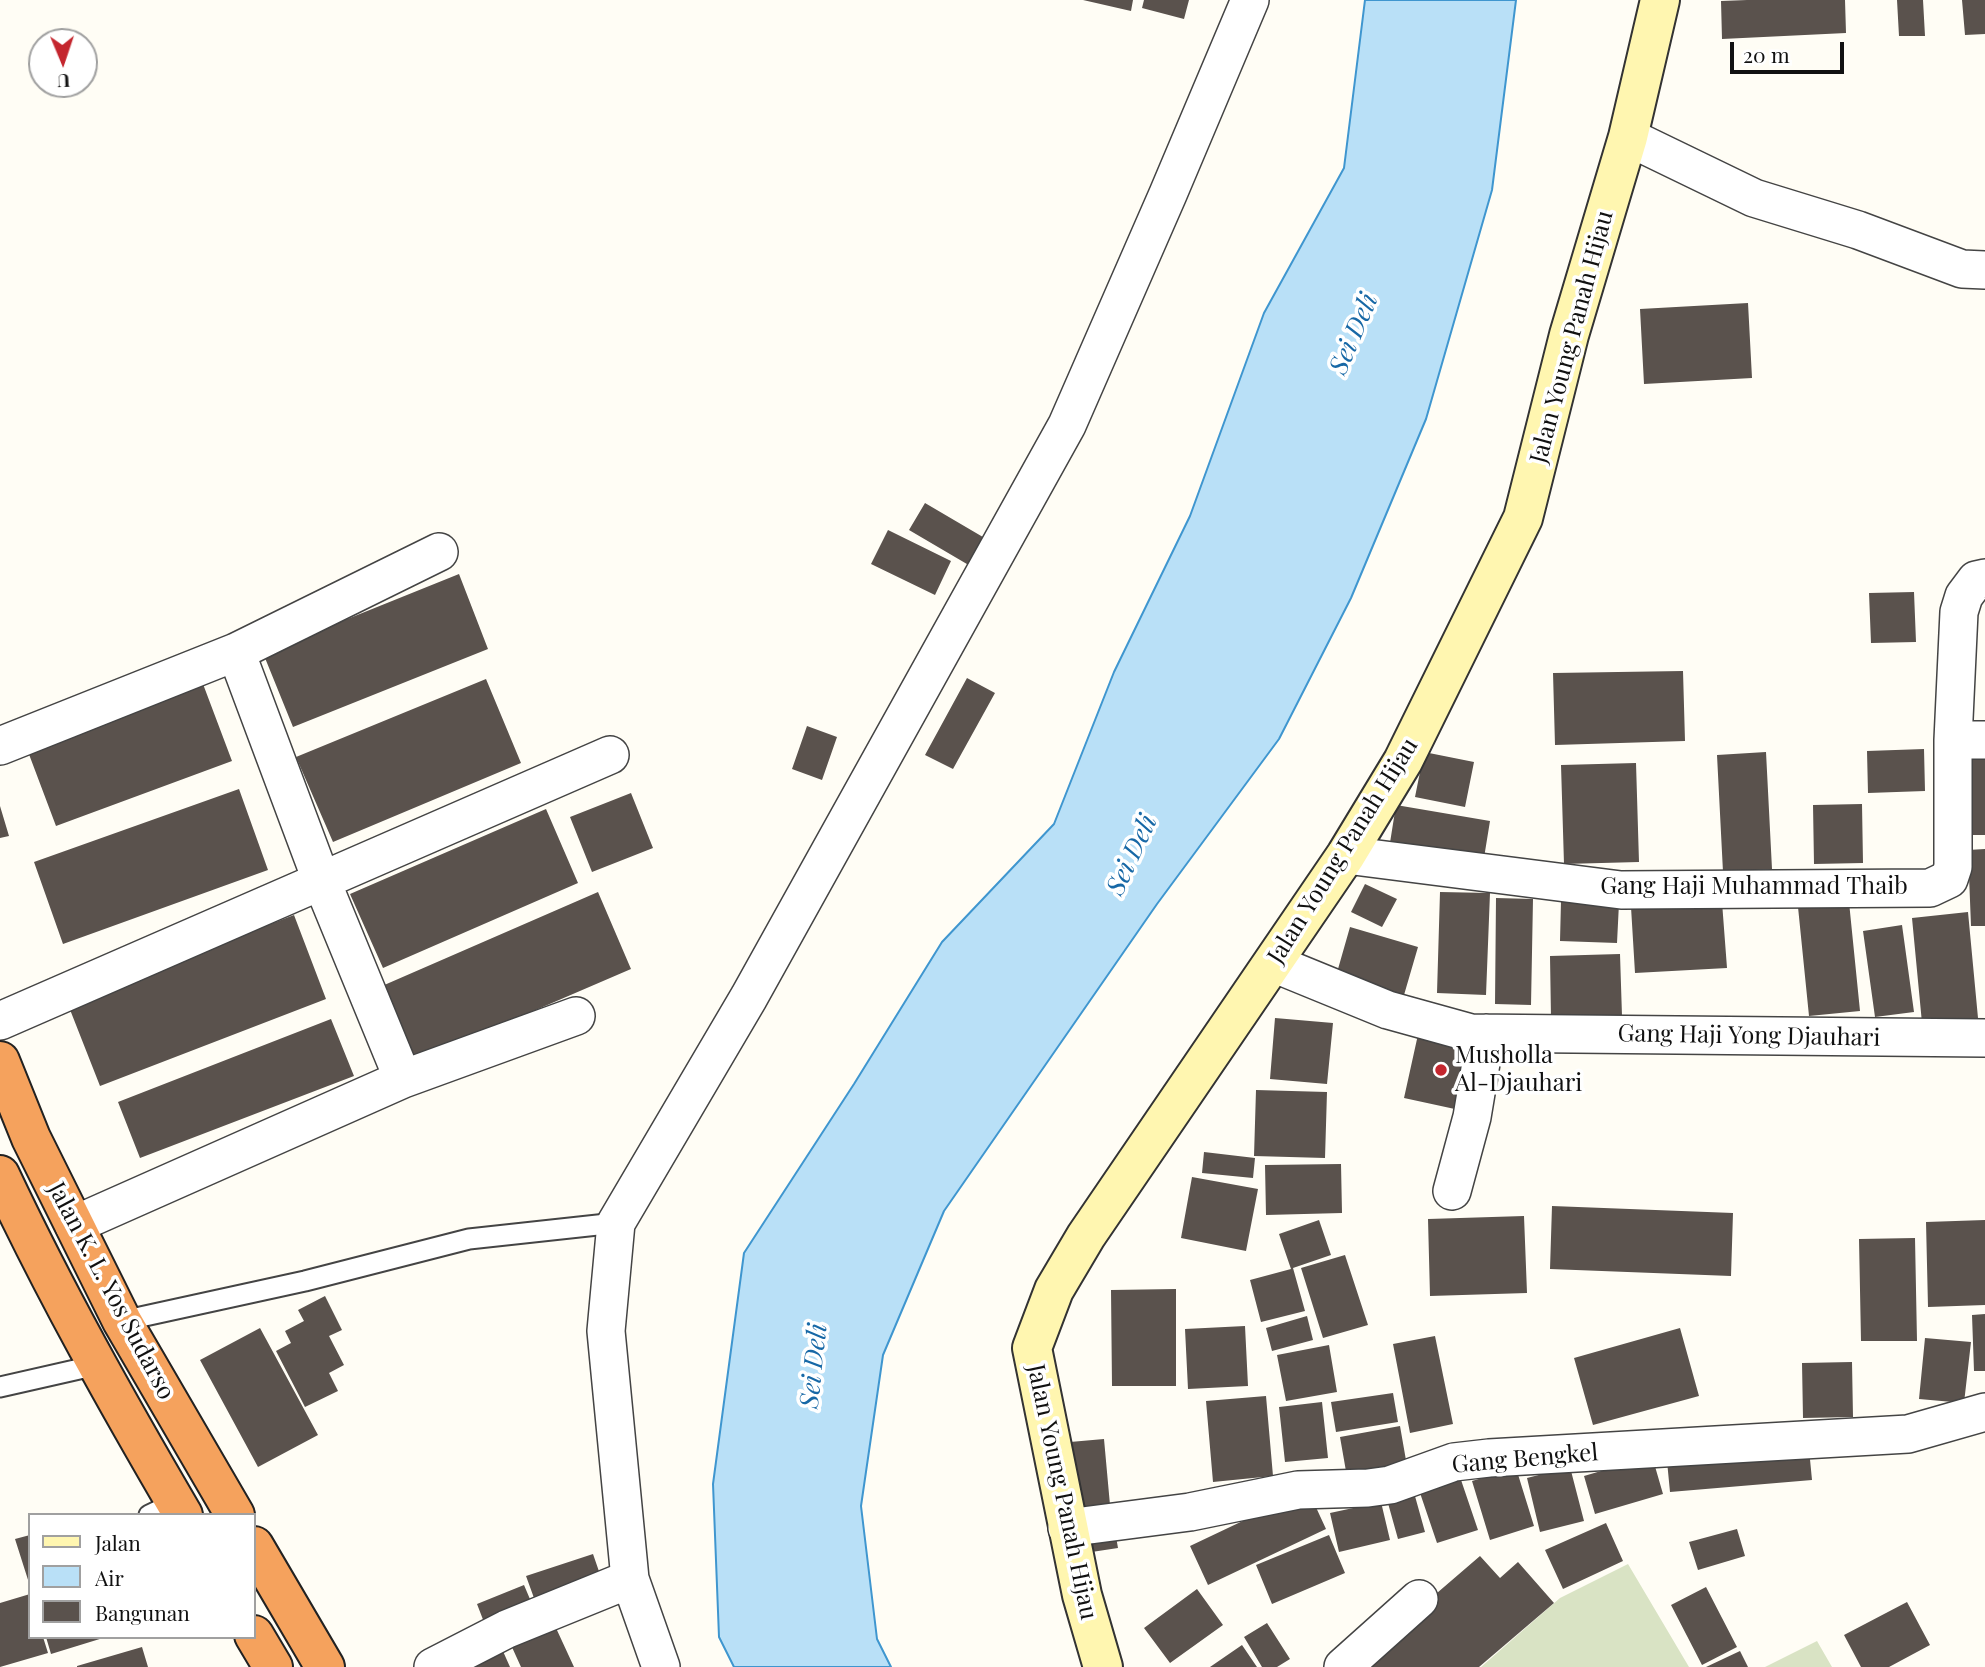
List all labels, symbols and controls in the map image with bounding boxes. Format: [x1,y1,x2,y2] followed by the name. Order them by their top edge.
[28,28,98,98] north arrow
[1733,28,1847,72] scale bar
[1743,40,1790,68] text: 20 m
[57,69,71,95] text: U
[1524,207,1620,467] street label: Jalan Young Panah Hijau
[1323,289,1385,379] water label: Sei Deli
[1262,733,1424,969] street label: Jalan Young Panah Hijau
[1100,810,1164,900] water label: Sei Deli
[1600,873,1908,901] street label: Gang Haji Muhammad Thaib
[1617,1019,1881,1053] street label: Gang Haji Yong Djauhari
[1455,1042,1582,1098] place label: Musholla Al-Djauhari
[1433,1062,1449,1078] marker: Musholla Al-Djauhari
[41,1177,181,1405] street label: Jalan K. L. Yos Sudarso
[794,1322,834,1410] water label: Sei Deli
[1021,1362,1103,1622] street label: Jalan Young Panah Hijau
[1451,1438,1599,1480] street label: Gang Bengkel
[28,1513,256,1639] legend
[95,1528,141,1556] text: Jalan
[95,1563,124,1591] text: Air
[95,1598,190,1626] text: Bangunan

